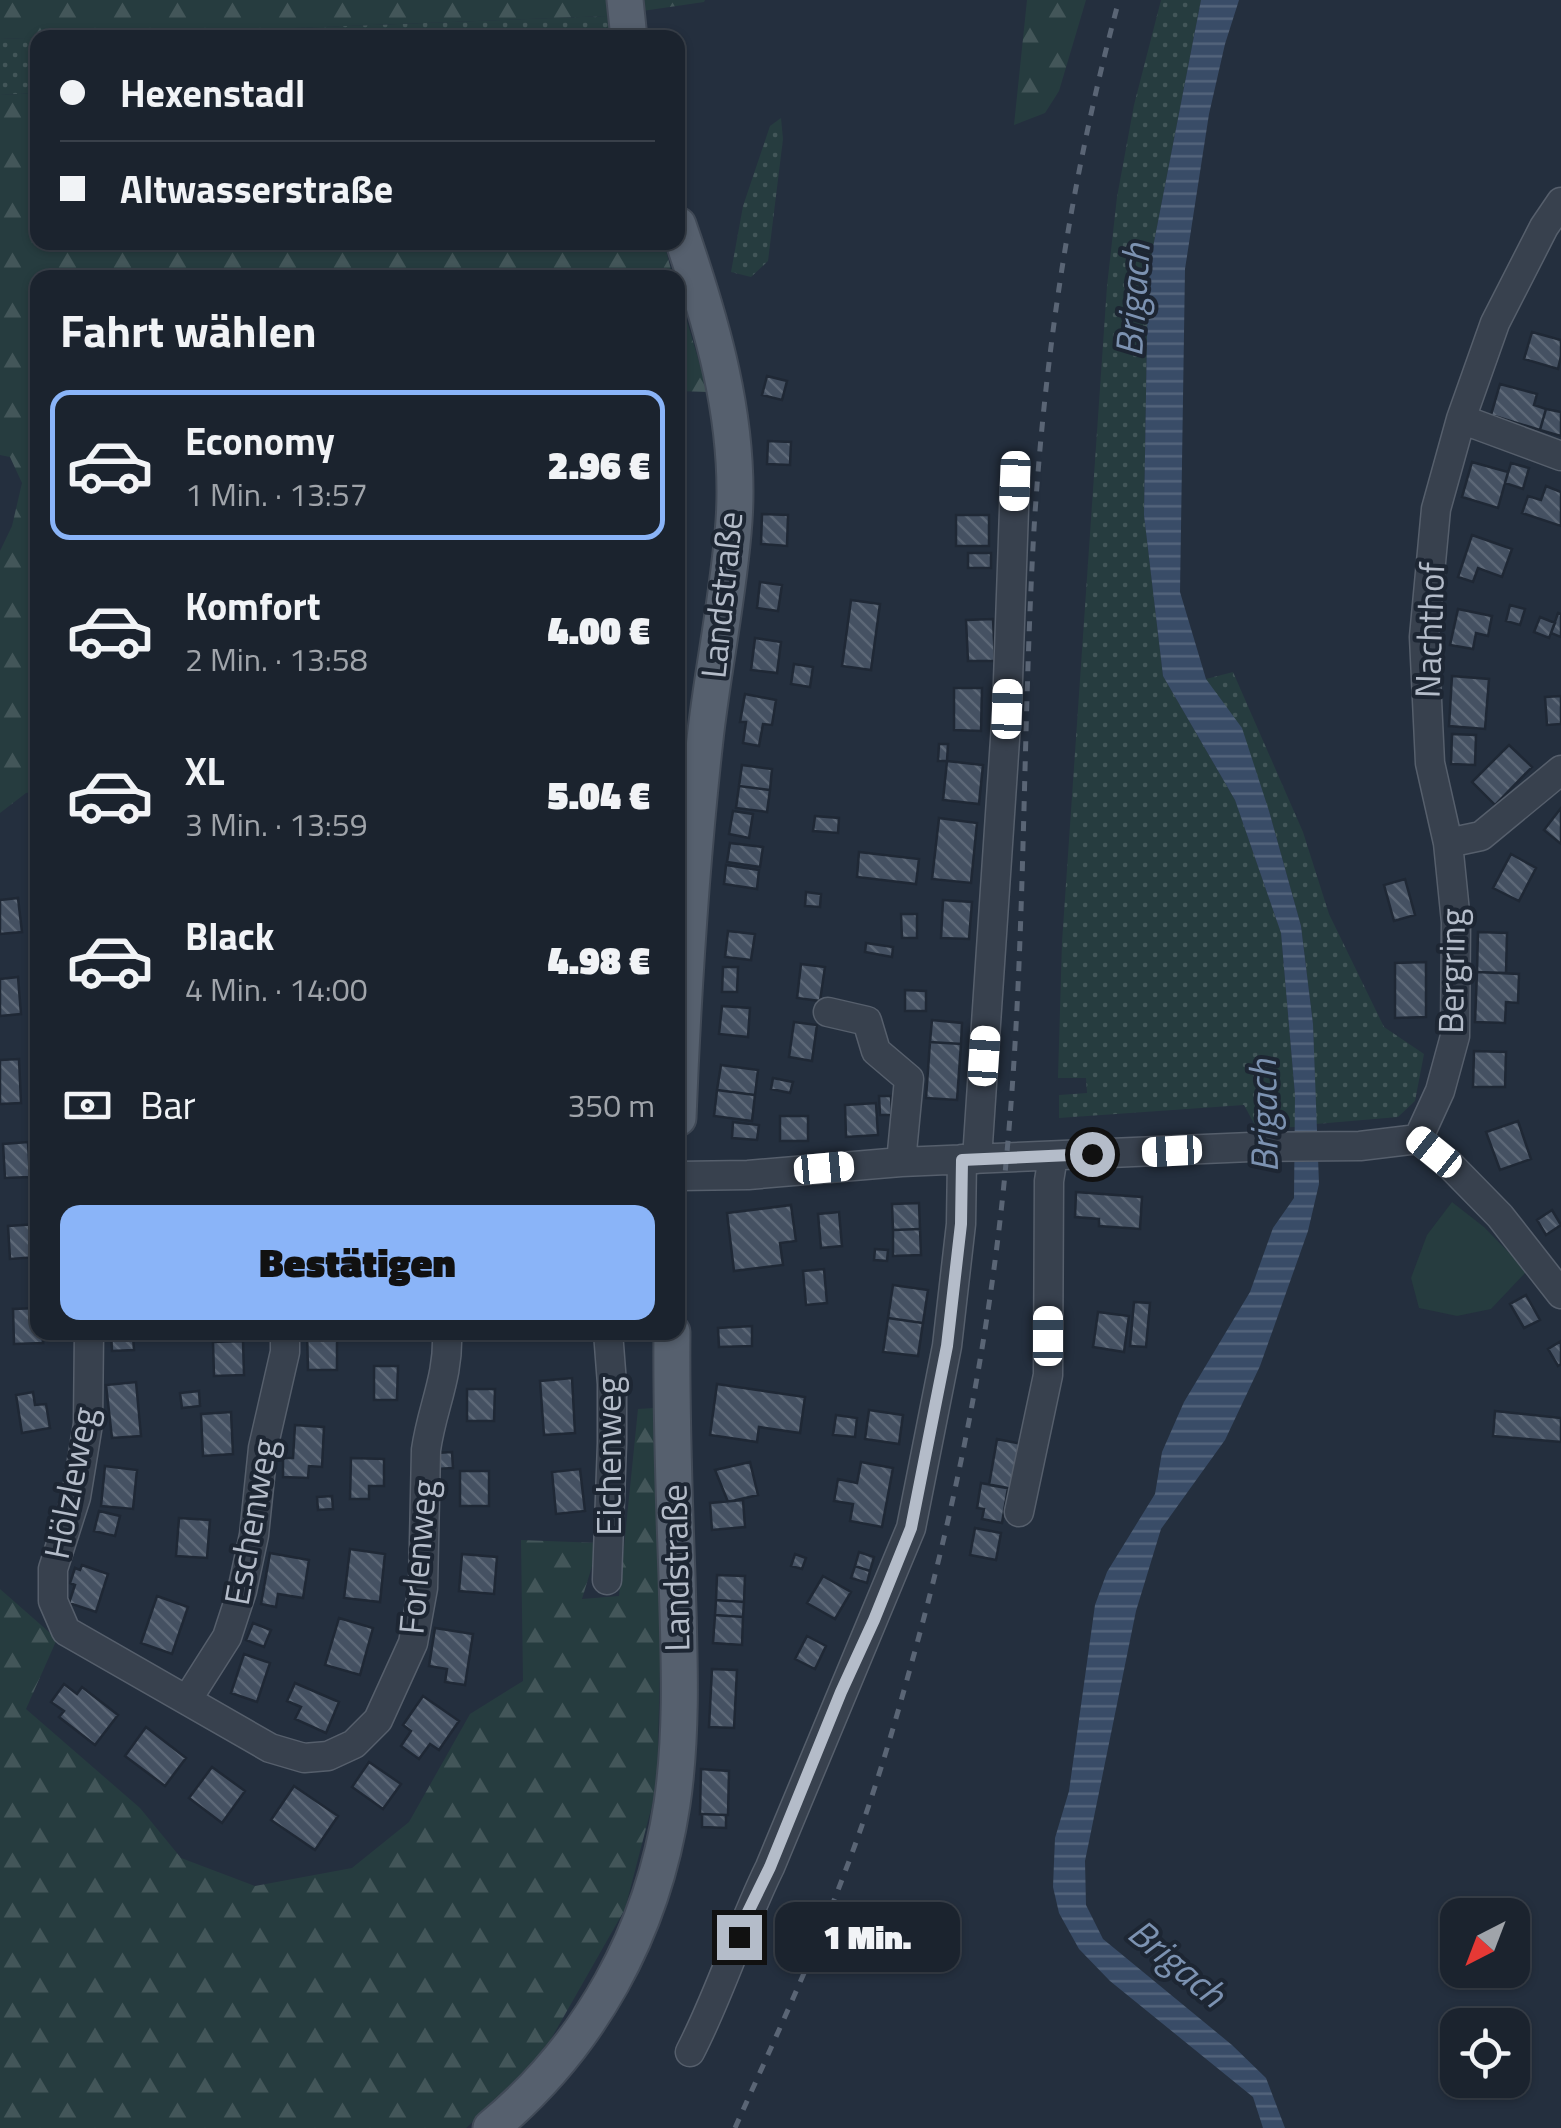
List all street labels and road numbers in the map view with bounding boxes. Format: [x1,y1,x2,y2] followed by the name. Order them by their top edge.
[685,509,757,681] street label: Landstraße
[1400,561,1458,699] street label: Nachthof
[1423,908,1479,1034] street label: Bergring
[581,1376,635,1536] street label: Eichenweg
[29,1402,111,1563] street label: Hölzleweg
[209,1434,291,1609] street label: Eschenweg
[383,1477,451,1636] street label: Forlenweg
[647,1484,703,1652] street label: Landstraße

